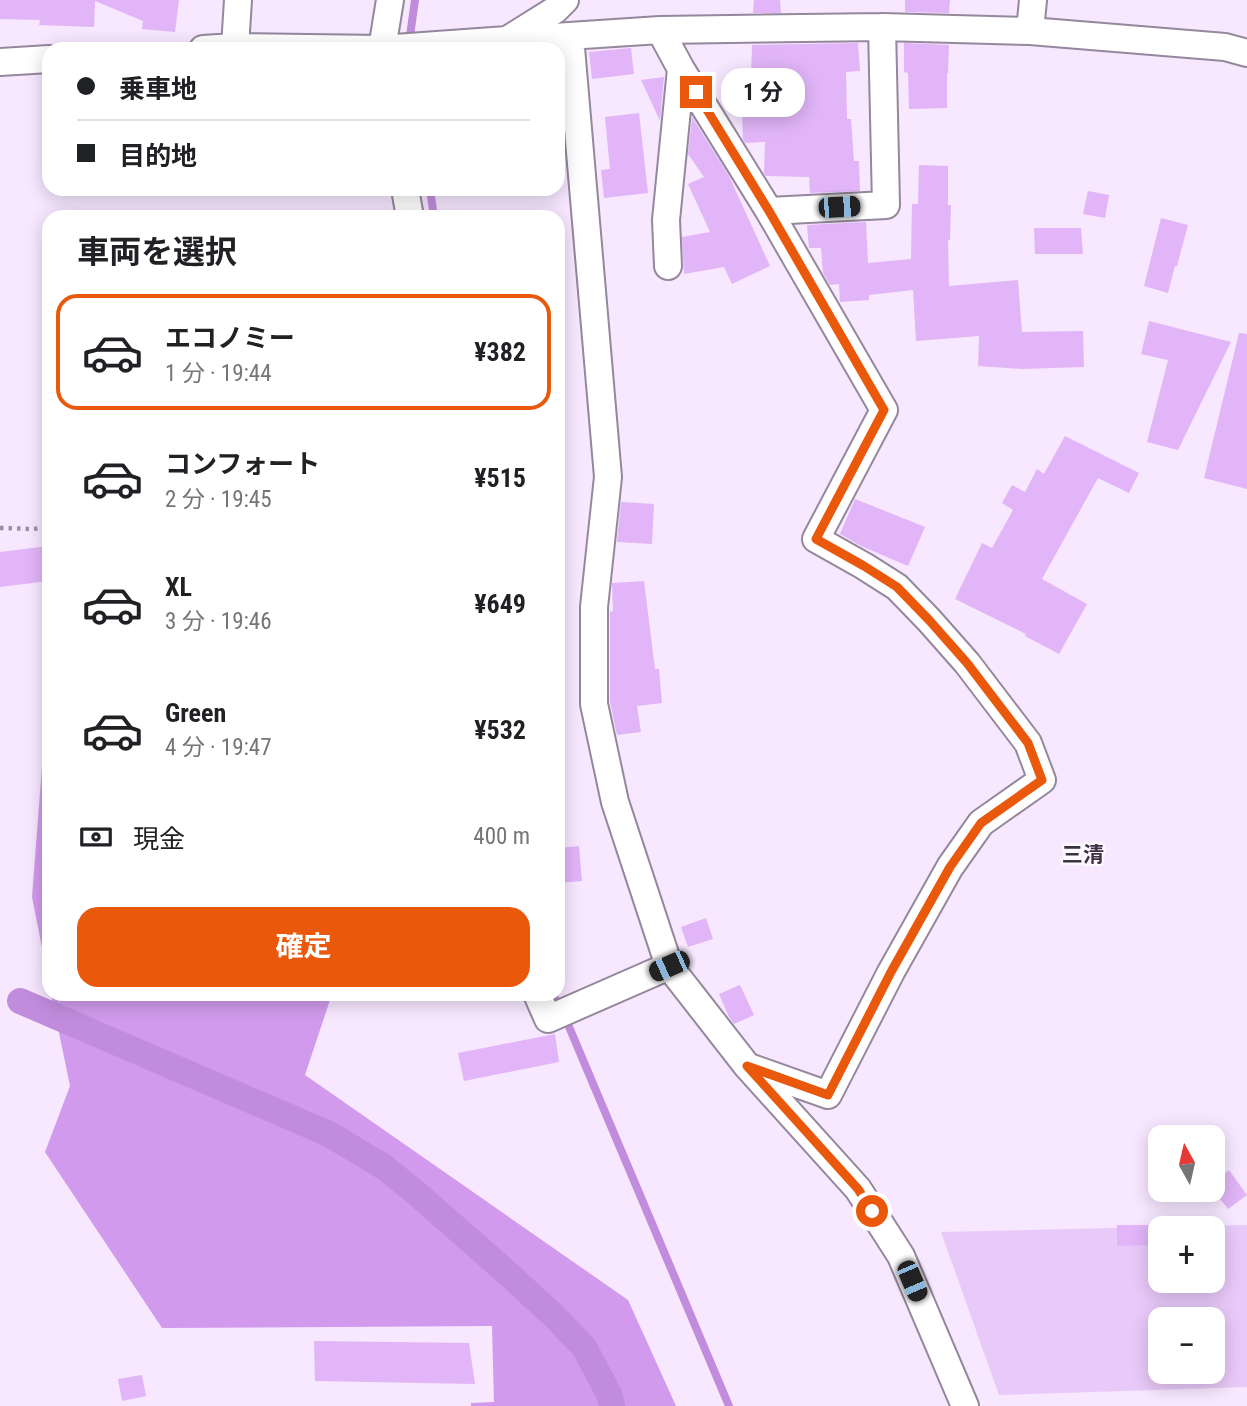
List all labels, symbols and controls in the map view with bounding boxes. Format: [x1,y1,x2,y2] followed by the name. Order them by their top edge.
[720,68,804,116] callout: 1 分
[119,74,197,104] text: 乗車地
[680,76,712,108] route end
[743,79,783,106] text: 1 分
[119,141,197,171] text: 目的地
[818,195,861,219] car
[77,233,237,271] text: 車両を選択
[81,321,144,384] icon: car
[165,323,295,353] text: エコノミー
[474,337,526,367] text: ¥382
[165,360,272,387] text: 1 分 · 19:44
[81,447,144,510] icon: car
[165,449,320,479] text: コンフォート
[474,463,526,493] text: ¥515
[165,486,272,513] text: 2 分 · 19:45
[165,572,192,602] text: XL
[81,573,144,636] icon: car
[474,589,526,619] text: ¥649
[165,608,272,635] text: 3 分 · 19:46
[165,698,226,728] text: Green
[81,699,144,762] icon: car
[474,715,526,745] text: ¥532
[165,734,272,761] text: 4 分 · 19:47
[77,818,115,856] icon: cash
[473,823,530,850] text: 400 m
[133,824,185,854] text: 現金
[1062,843,1104,867] district label: 三清
[77,907,530,987] button: 確定
[646,948,693,984] car
[1148,1125,1225,1202] north arrow
[1148,1125,1225,1384] map controls
[856,1195,888,1227] route start
[1148,1216,1225,1293] button: +
[895,1258,930,1304] car
[1148,1307,1225,1384] button: −

